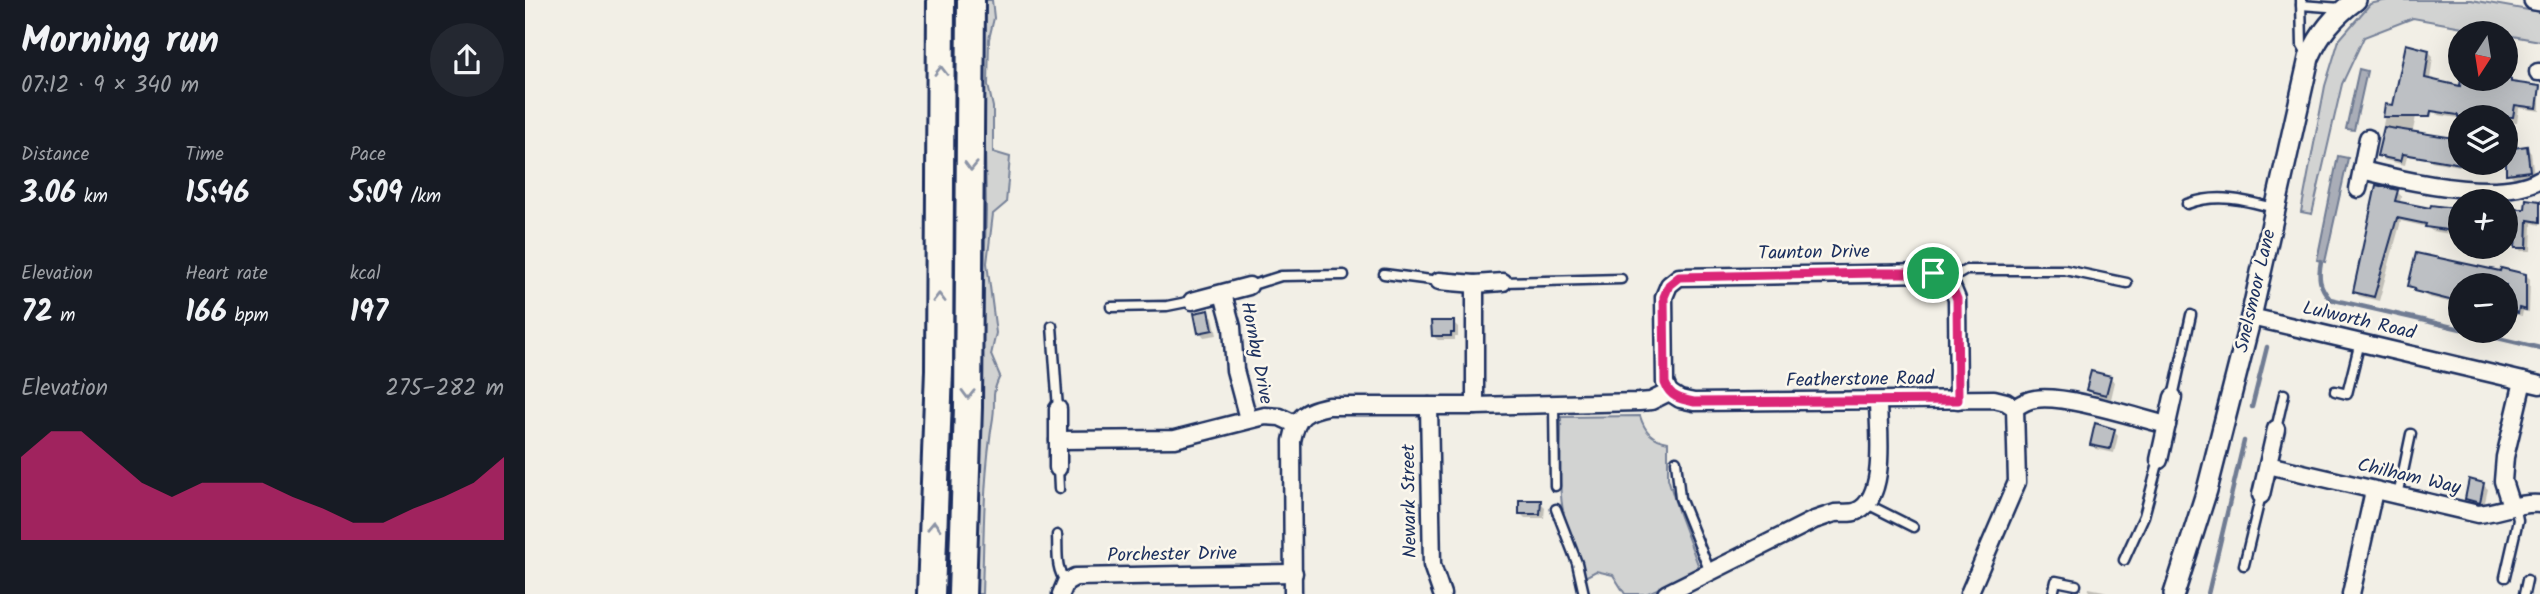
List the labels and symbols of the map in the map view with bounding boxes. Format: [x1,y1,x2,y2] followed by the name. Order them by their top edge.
[2448,21,2518,91] north arrow
[933,65,949,76] one-way arrow
[963,161,979,172] one-way arrow
[2227,226,2285,356] street label: Snelsmoor Lane
[1758,237,1871,269] street label: Taunton Drive
[1903,243,1963,303] pin
[932,293,947,304] one-way arrow
[2300,293,2419,349] street label: Lulworth Road
[1231,299,1281,407] street label: Hornby Drive
[1786,364,1935,396] street label: Featherstone Road
[960,389,976,399] one-way arrow
[1394,443,1426,558] street label: Newark Street
[2354,451,2465,504] street label: Chilham Way
[926,520,941,531] one-way arrow
[1107,539,1238,571] street label: Porchester Drive

